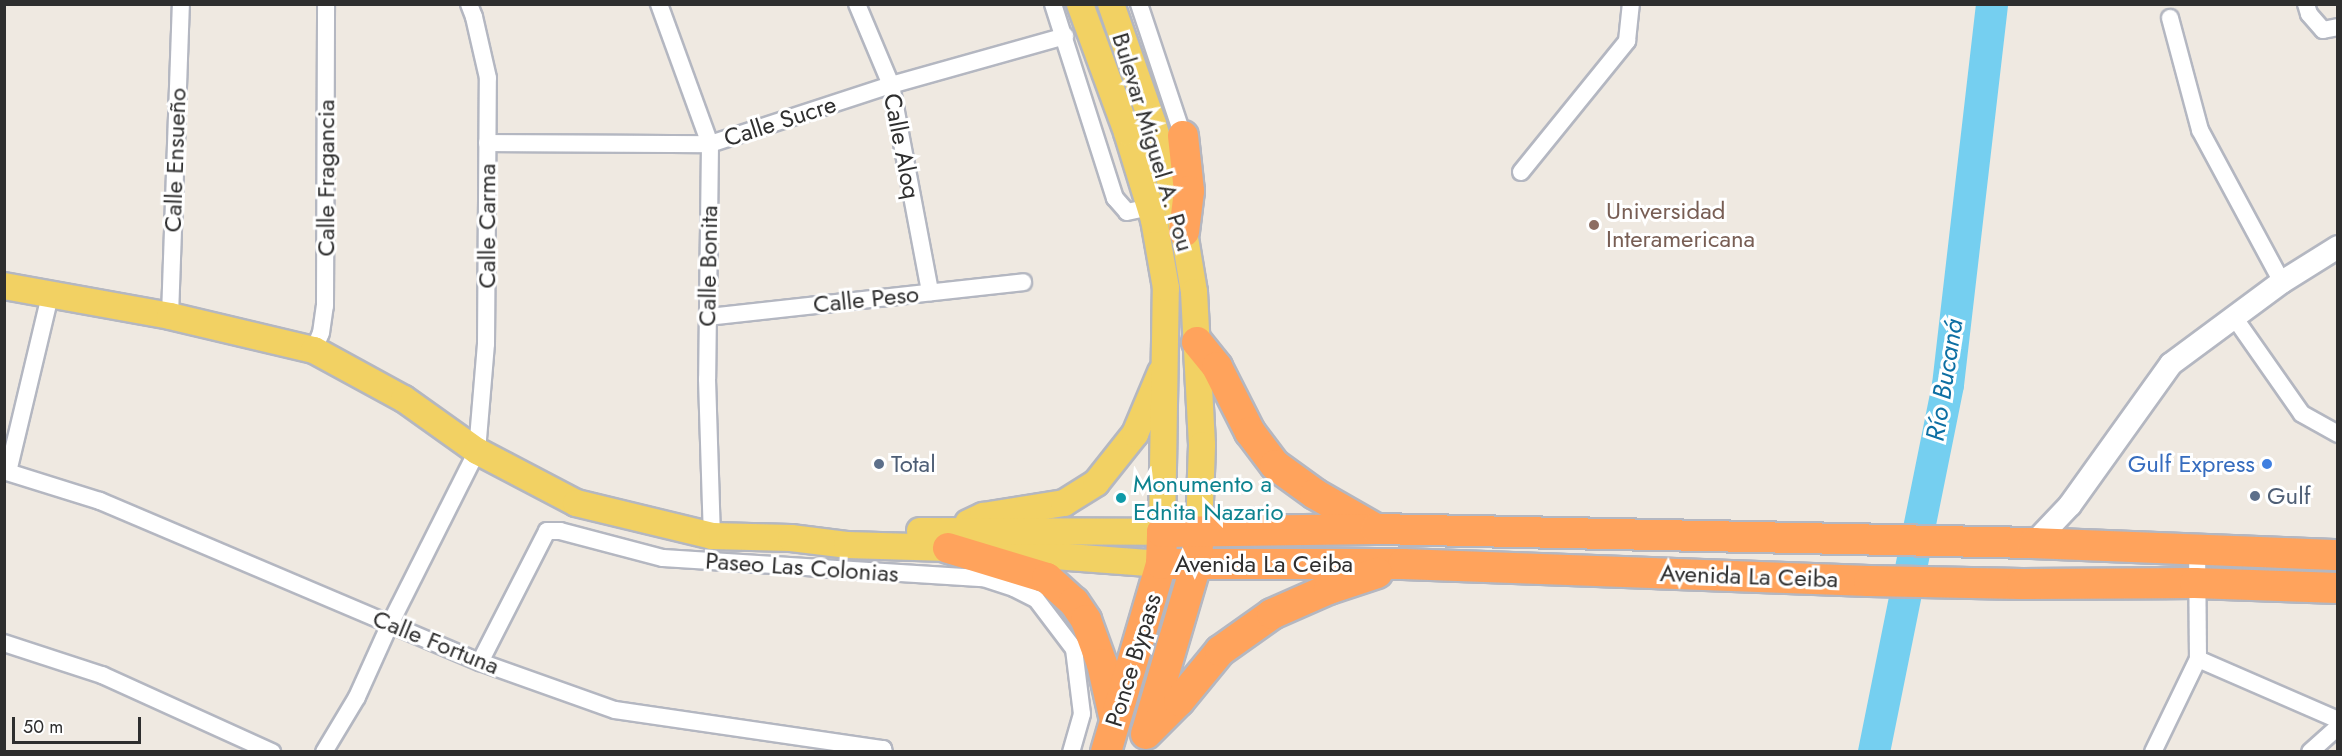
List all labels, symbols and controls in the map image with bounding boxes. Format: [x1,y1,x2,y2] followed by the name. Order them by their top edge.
[1106,29,1200,255] street label: Bulevar Miguel A. Pou
[158,87,192,233] street label: Calle Ensueño
[720,89,840,153] street label: Calle Sucre
[878,91,926,201] street label: Calle Aloq
[312,100,340,256] street label: Calle Fragancia
[473,163,501,289] street label: Calle Carma
[1606,197,1755,253] place label: Universidad Interamericana
[693,205,723,327] street label: Calle Bonita
[1587,218,1601,232] marker: Universidad Interamericana
[812,279,920,319] street label: Calle Peso
[1920,316,1970,444] water label: Río Bucaná
[891,450,936,478] place label: Total
[2128,450,2255,478] place label: Gulf Express
[872,457,886,471] marker: Total
[2260,457,2274,471] marker: Gulf Express
[1133,470,1284,526] place label: Monumento a Ednita Nazario
[2267,482,2311,510] place label: Gulf
[2248,489,2262,503] marker: Gulf
[1114,491,1128,505] marker: Monumento a Ednita Nazario
[704,546,900,588] street label: Paseo Las Colonias
[1175,550,1353,578] street label: Avenida La Ceiba
[1659,558,1839,594] street label: Avenida La Ceiba
[1099,590,1167,730] street label: Ponce Bypass
[369,604,503,680] street label: Calle Fortuna
[15,705,144,743] scale bar
[23,714,63,740] text: 50 m

